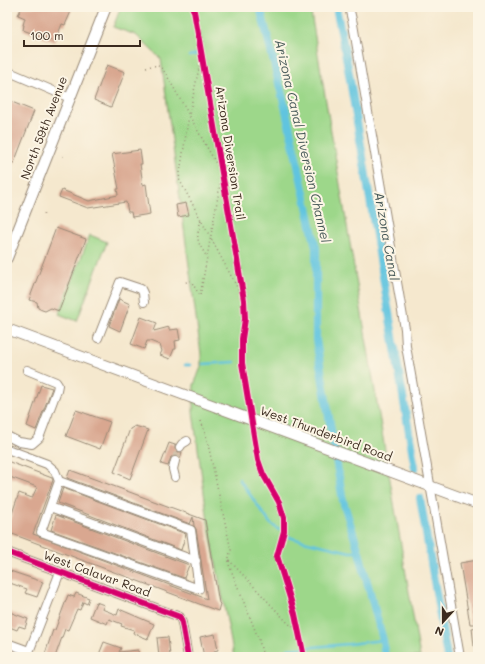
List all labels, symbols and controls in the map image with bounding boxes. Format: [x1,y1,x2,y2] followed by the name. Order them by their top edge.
[24,22,140,48] scale bar
[30,27,64,43] text: 100 m
[272,38,335,245] water label: Arizona Canal Diversion Channel
[16,74,70,182] street label: North 59th Avenue
[212,85,249,221] street label: Arizona Diversion Trail
[371,190,404,282] water label: Arizona Canal
[258,402,395,465] street label: West Thunderbird Road
[41,546,154,600] street label: West Calavar Road
[423,602,463,642] north arrow
[433,623,446,640] text: N

